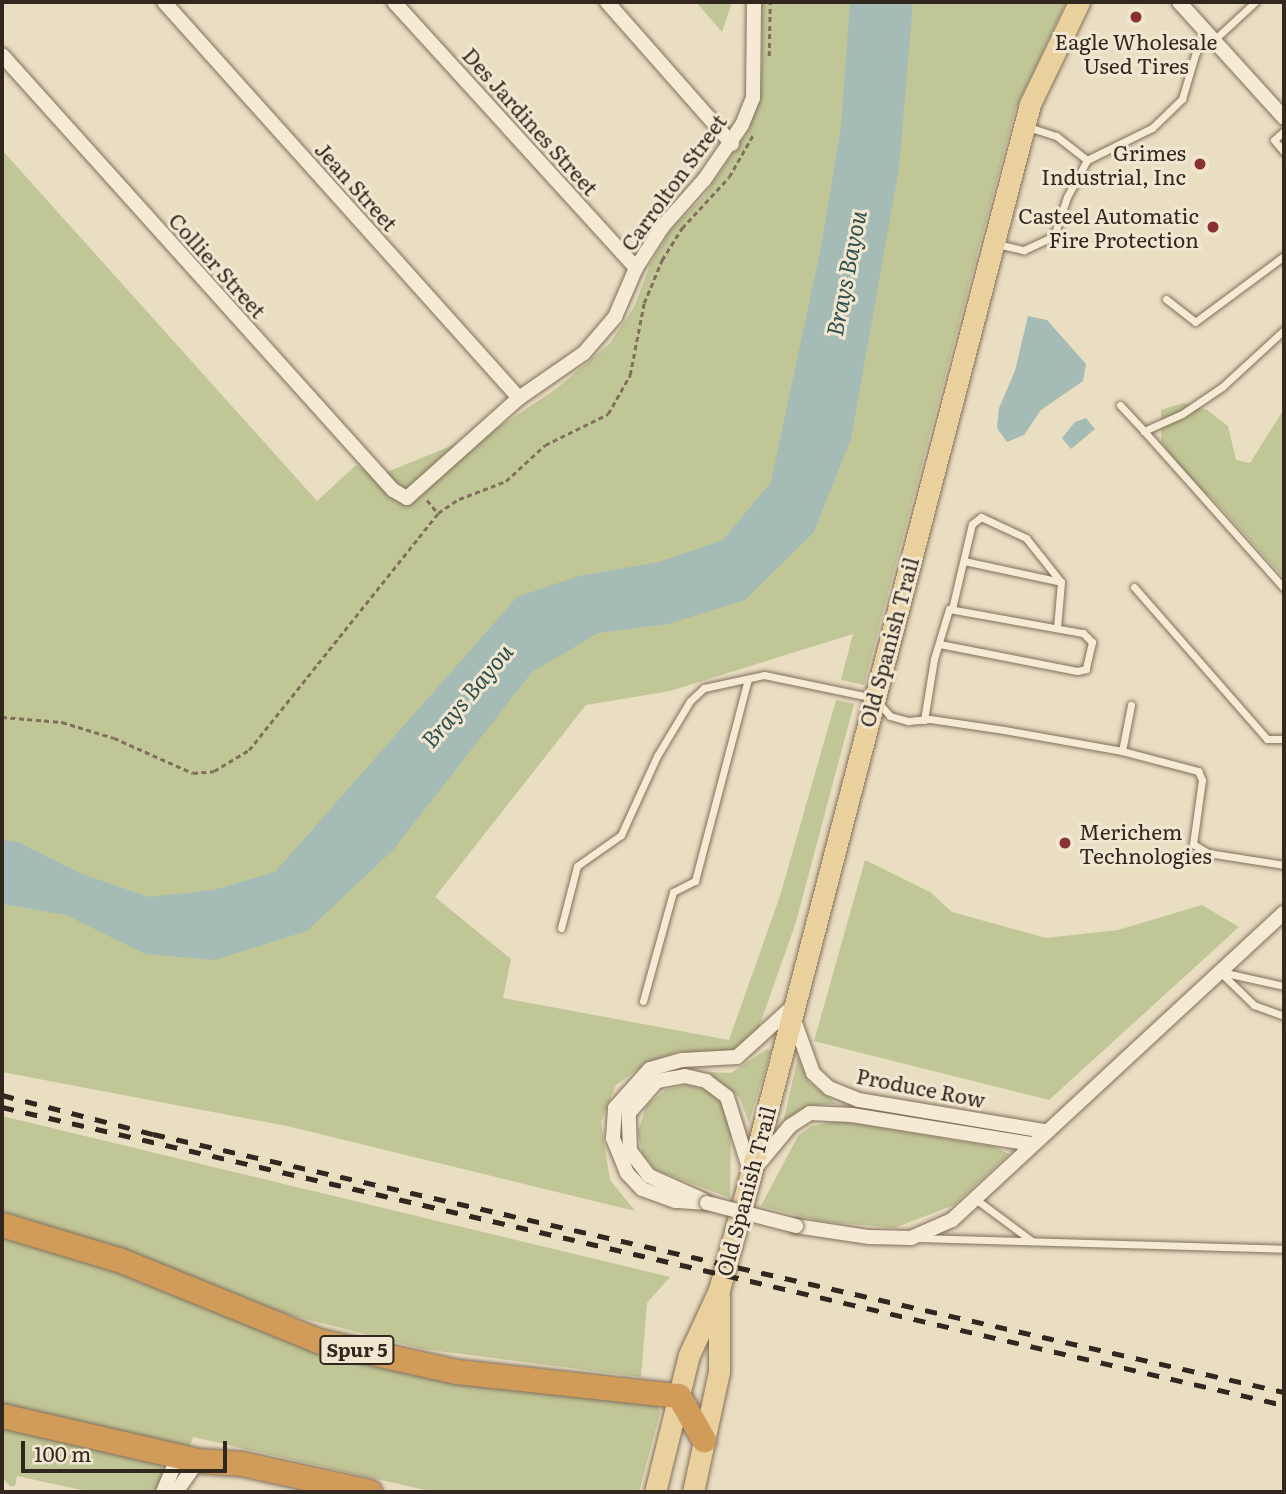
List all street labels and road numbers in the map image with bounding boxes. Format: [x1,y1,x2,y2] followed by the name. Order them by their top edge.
[458,42,604,200] street label: Des Jardines Street
[615,109,731,255] street label: Carrolton Street
[310,136,404,236] street label: Jean Street
[164,207,272,323] street label: Collier Street
[853,554,923,730] street label: Old Spanish Trail
[854,1062,988,1112] street label: Produce Row
[710,1103,780,1279] street label: Old Spanish Trail
[318,1334,396,1366] road number: Spur 5

